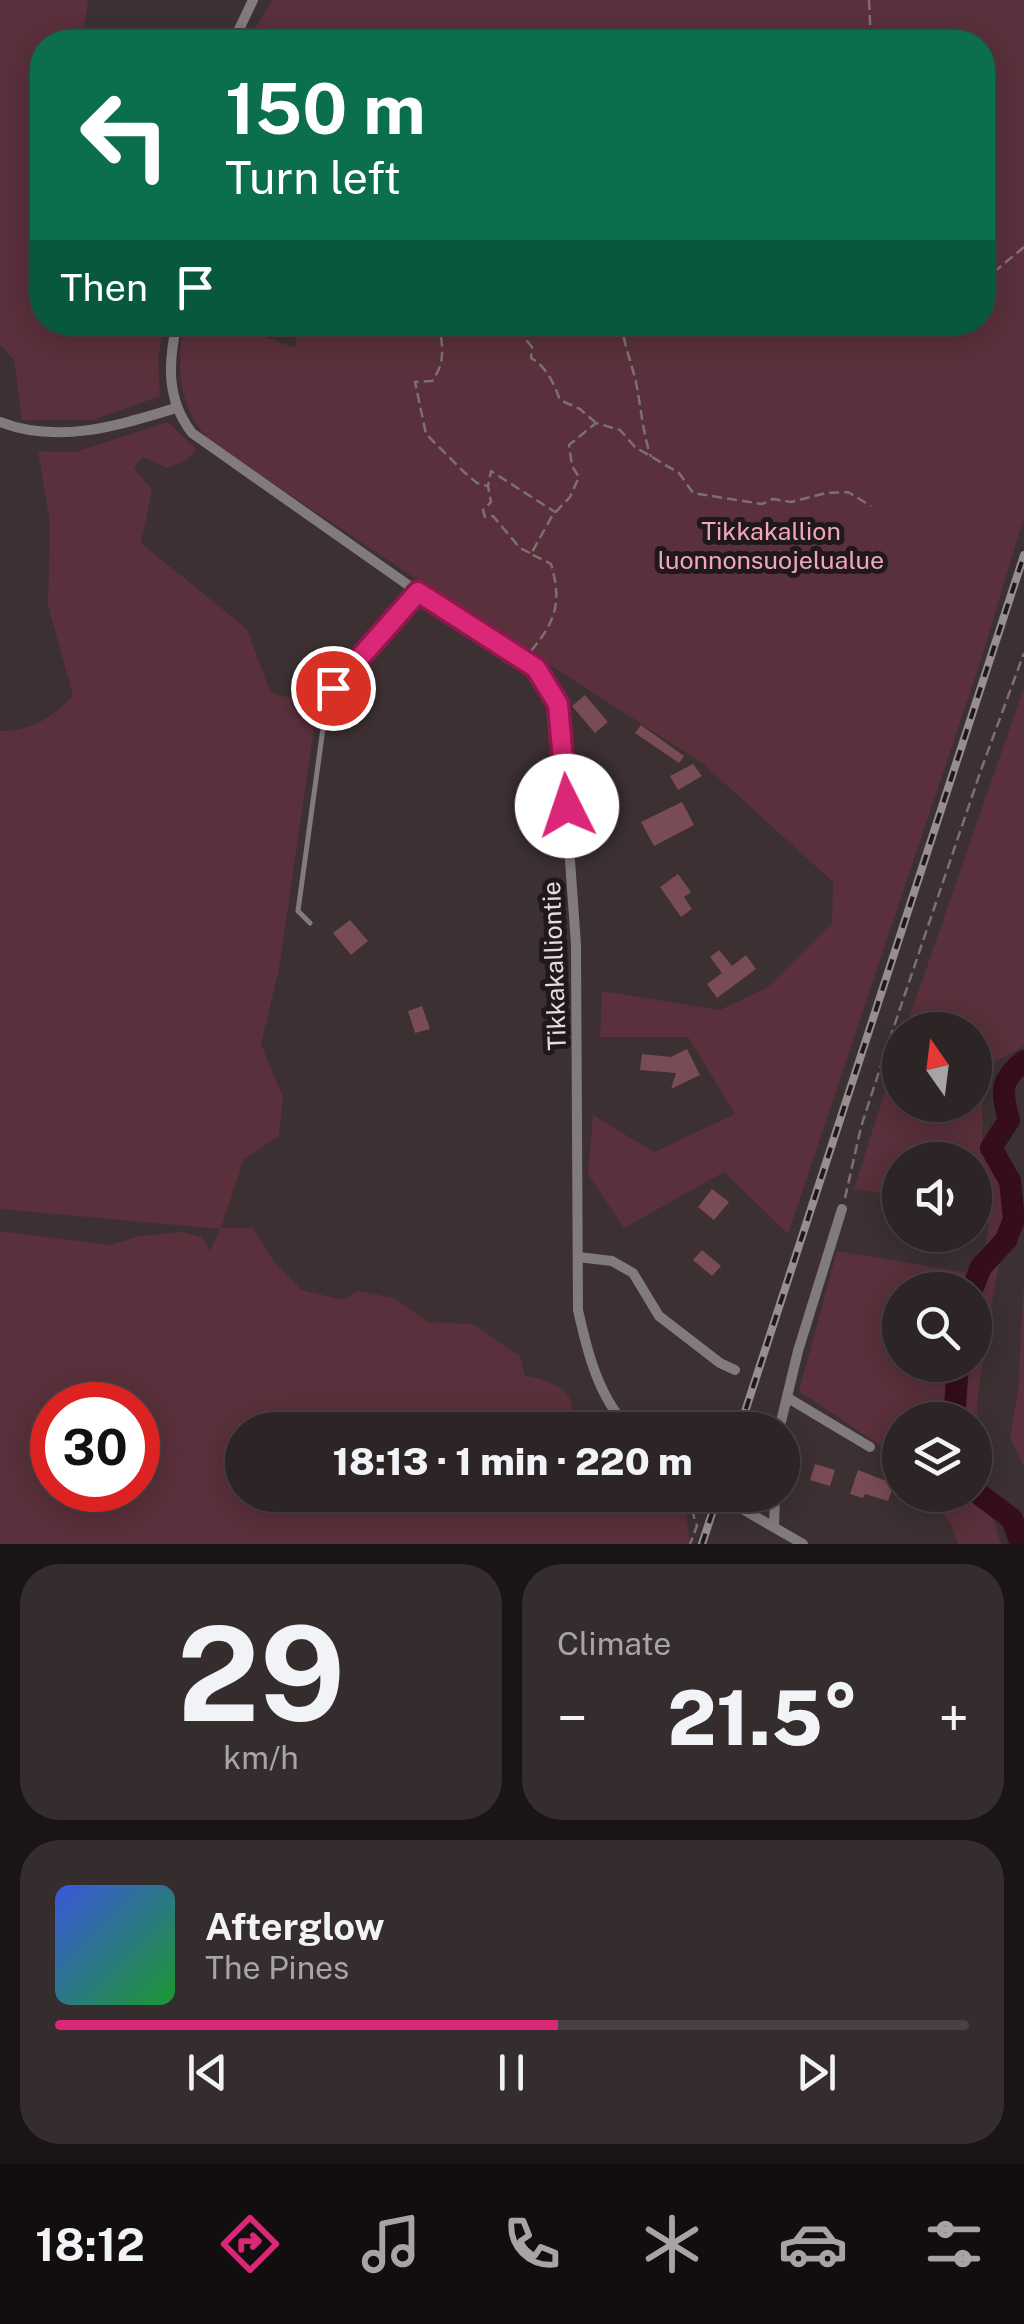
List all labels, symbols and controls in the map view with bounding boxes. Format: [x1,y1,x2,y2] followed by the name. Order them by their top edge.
[225,67,426,150] text: 150 m
[60,70,190,200] icon: left
[225,151,401,204] text: Turn left
[168,260,223,315] icon: arrive
[60,265,148,310] text: Then
[658,516,884,575] park label: Tikkakallion luonnonsuojelualue
[291,646,376,731] pin
[306,661,361,716] icon: arrive
[515,754,619,858] position arrow
[536,881,572,1051] street label: Tikkakalliontie
[882,1012,992,1122] north arrow
[882,1012,992,1512] map controls
[882,1142,992,1252] button: sound
[882,1272,992,1382] button: search
[30,1382,160,1512] speed limit sign: 30
[882,1402,992,1512] button: layers
[332,1439,693,1484] text: 18:13 · 1 min · 220 m
[177,1598,345,1750] text: 29
[557,1625,671,1662] text: Climate
[667,1674,859,1762] text: 21.5°
[557,1686,588,1750] text: −
[939,1686,969,1750] text: +
[223,1739,299,1776] text: km/h
[205,1904,385,1949] text: Afterglow
[205,1949,349,1986] text: The Pines
[180,2045,235,2100] icon: previous
[484,2045,539,2100] icon: pause
[789,2045,844,2100] icon: next
[215,2209,285,2279] icon: directions
[356,2209,426,2279] icon: music
[497,2209,567,2279] icon: phone
[637,2209,707,2279] icon: climate
[778,2209,848,2279] icon: car
[919,2209,989,2279] icon: filters
[35,2218,145,2271] text: 18:12

